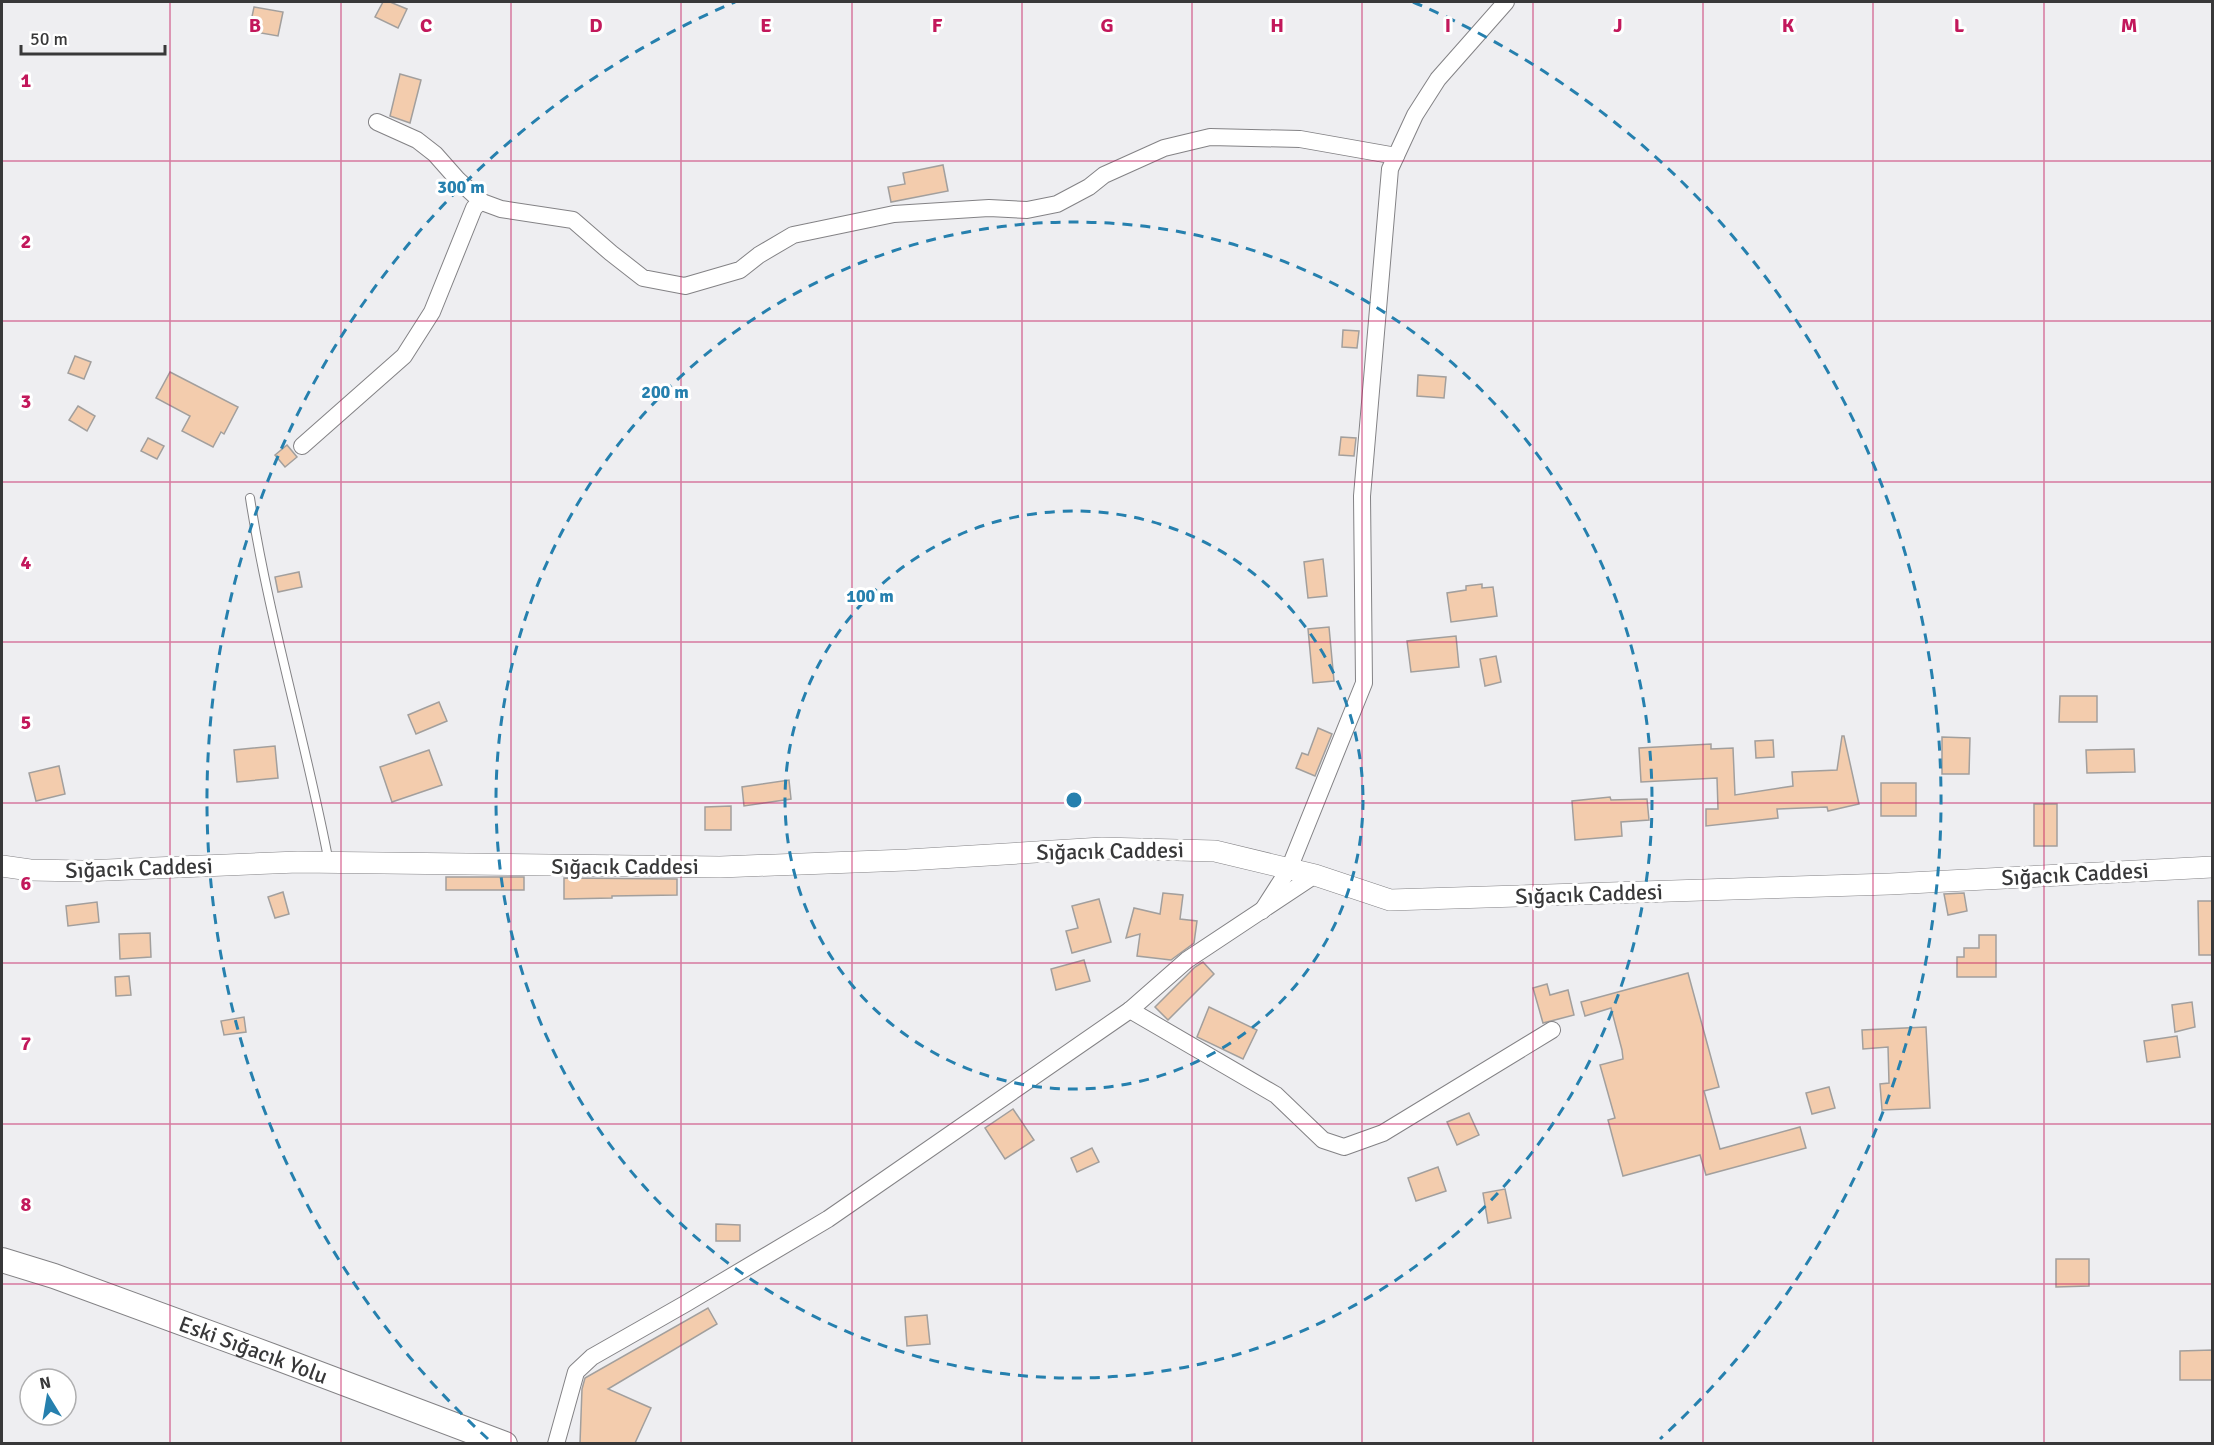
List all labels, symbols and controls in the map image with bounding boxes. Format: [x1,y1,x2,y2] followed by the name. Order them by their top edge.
[249,13,261,38] text: B
[420,13,432,38] text: C
[589,13,603,38] text: D
[760,13,772,38] text: E
[932,13,943,38] text: F
[1100,13,1114,38] text: G
[1270,13,1284,38] text: H
[1445,13,1451,38] text: I
[1613,13,1623,38] text: J
[1782,13,1795,38] text: K
[1954,13,1965,38] text: L
[2121,13,2137,38] text: M
[21,18,165,56] scale bar
[30,28,68,50] text: 50 m
[21,68,32,93] text: 1
[437,176,485,198] text: 300 m
[21,229,31,254] text: 2
[641,381,689,403] text: 200 m
[21,389,31,414] text: 3
[21,550,32,575] text: 4
[846,585,894,607] text: 100 m
[21,710,31,735] text: 5
[1064,790,1084,810] centre of rings
[1036,836,1184,866] street label: Sığacık Caddesi
[65,852,213,884] street label: Sığacık Caddesi
[551,853,699,880] street label: Sığacık Caddesi
[2001,857,2149,891] street label: Sığacık Caddesi
[21,871,32,896] text: 6
[1515,878,1663,910] street label: Sığacık Caddesi
[21,1031,32,1056] text: 7
[21,1192,32,1217] text: 8
[175,1310,332,1389] street label: Eski Sığacık Yolu
[18,1367,78,1427] north arrow
[38,1372,53,1394] text: N

